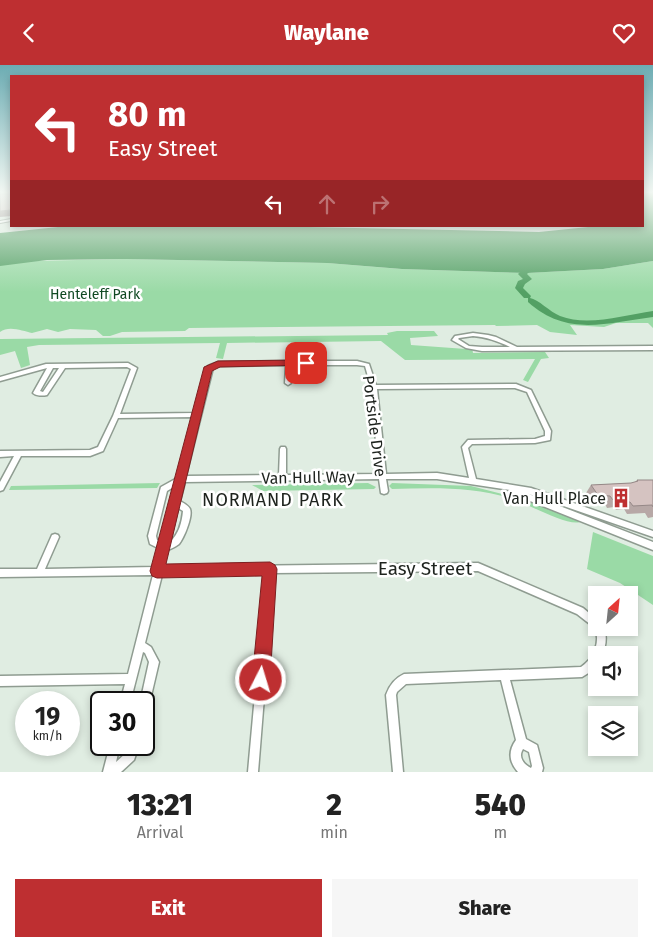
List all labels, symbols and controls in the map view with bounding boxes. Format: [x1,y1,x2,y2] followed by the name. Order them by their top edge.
[15,19,43,47] icon: back
[284,19,369,46] text: Waylane
[610,19,638,47] icon: heart
[108,93,187,135] text: 80 m
[25,95,90,160] icon: left
[108,135,218,162] text: Easy Street
[260,190,288,218] icon: left
[313,190,341,218] icon: ahead
[366,190,394,218] icon: right
[50,286,141,303] park label: Henteleff Park
[285,342,327,384] pin
[292,349,320,377] icon: arrive
[359,374,390,478] street label: Portside Drive
[261,467,355,488] street label: Van Hull Way
[610,487,632,509] building icon: Van Hull Place
[202,489,344,511] district label: NORMAND PARK
[503,489,606,508] place label: Van Hull Place
[378,557,472,580] street label: Easy Street
[588,586,638,636] north arrow
[588,586,638,756] map controls
[588,646,638,696] button: sound
[234,653,286,705] position arrow
[90,691,155,756] speed limit sign: 30
[35,702,60,732] text: 19
[588,706,638,756] button: layers
[33,729,62,743] text: km/h
[127,787,193,823] text: 13:21
[326,787,342,823] text: 2
[475,787,526,823] text: 540
[137,823,184,842] text: Arrival
[320,823,348,842] text: min
[494,823,507,842] text: m
[15,879,322,937] button: Exit
[332,879,638,937] button: Share

